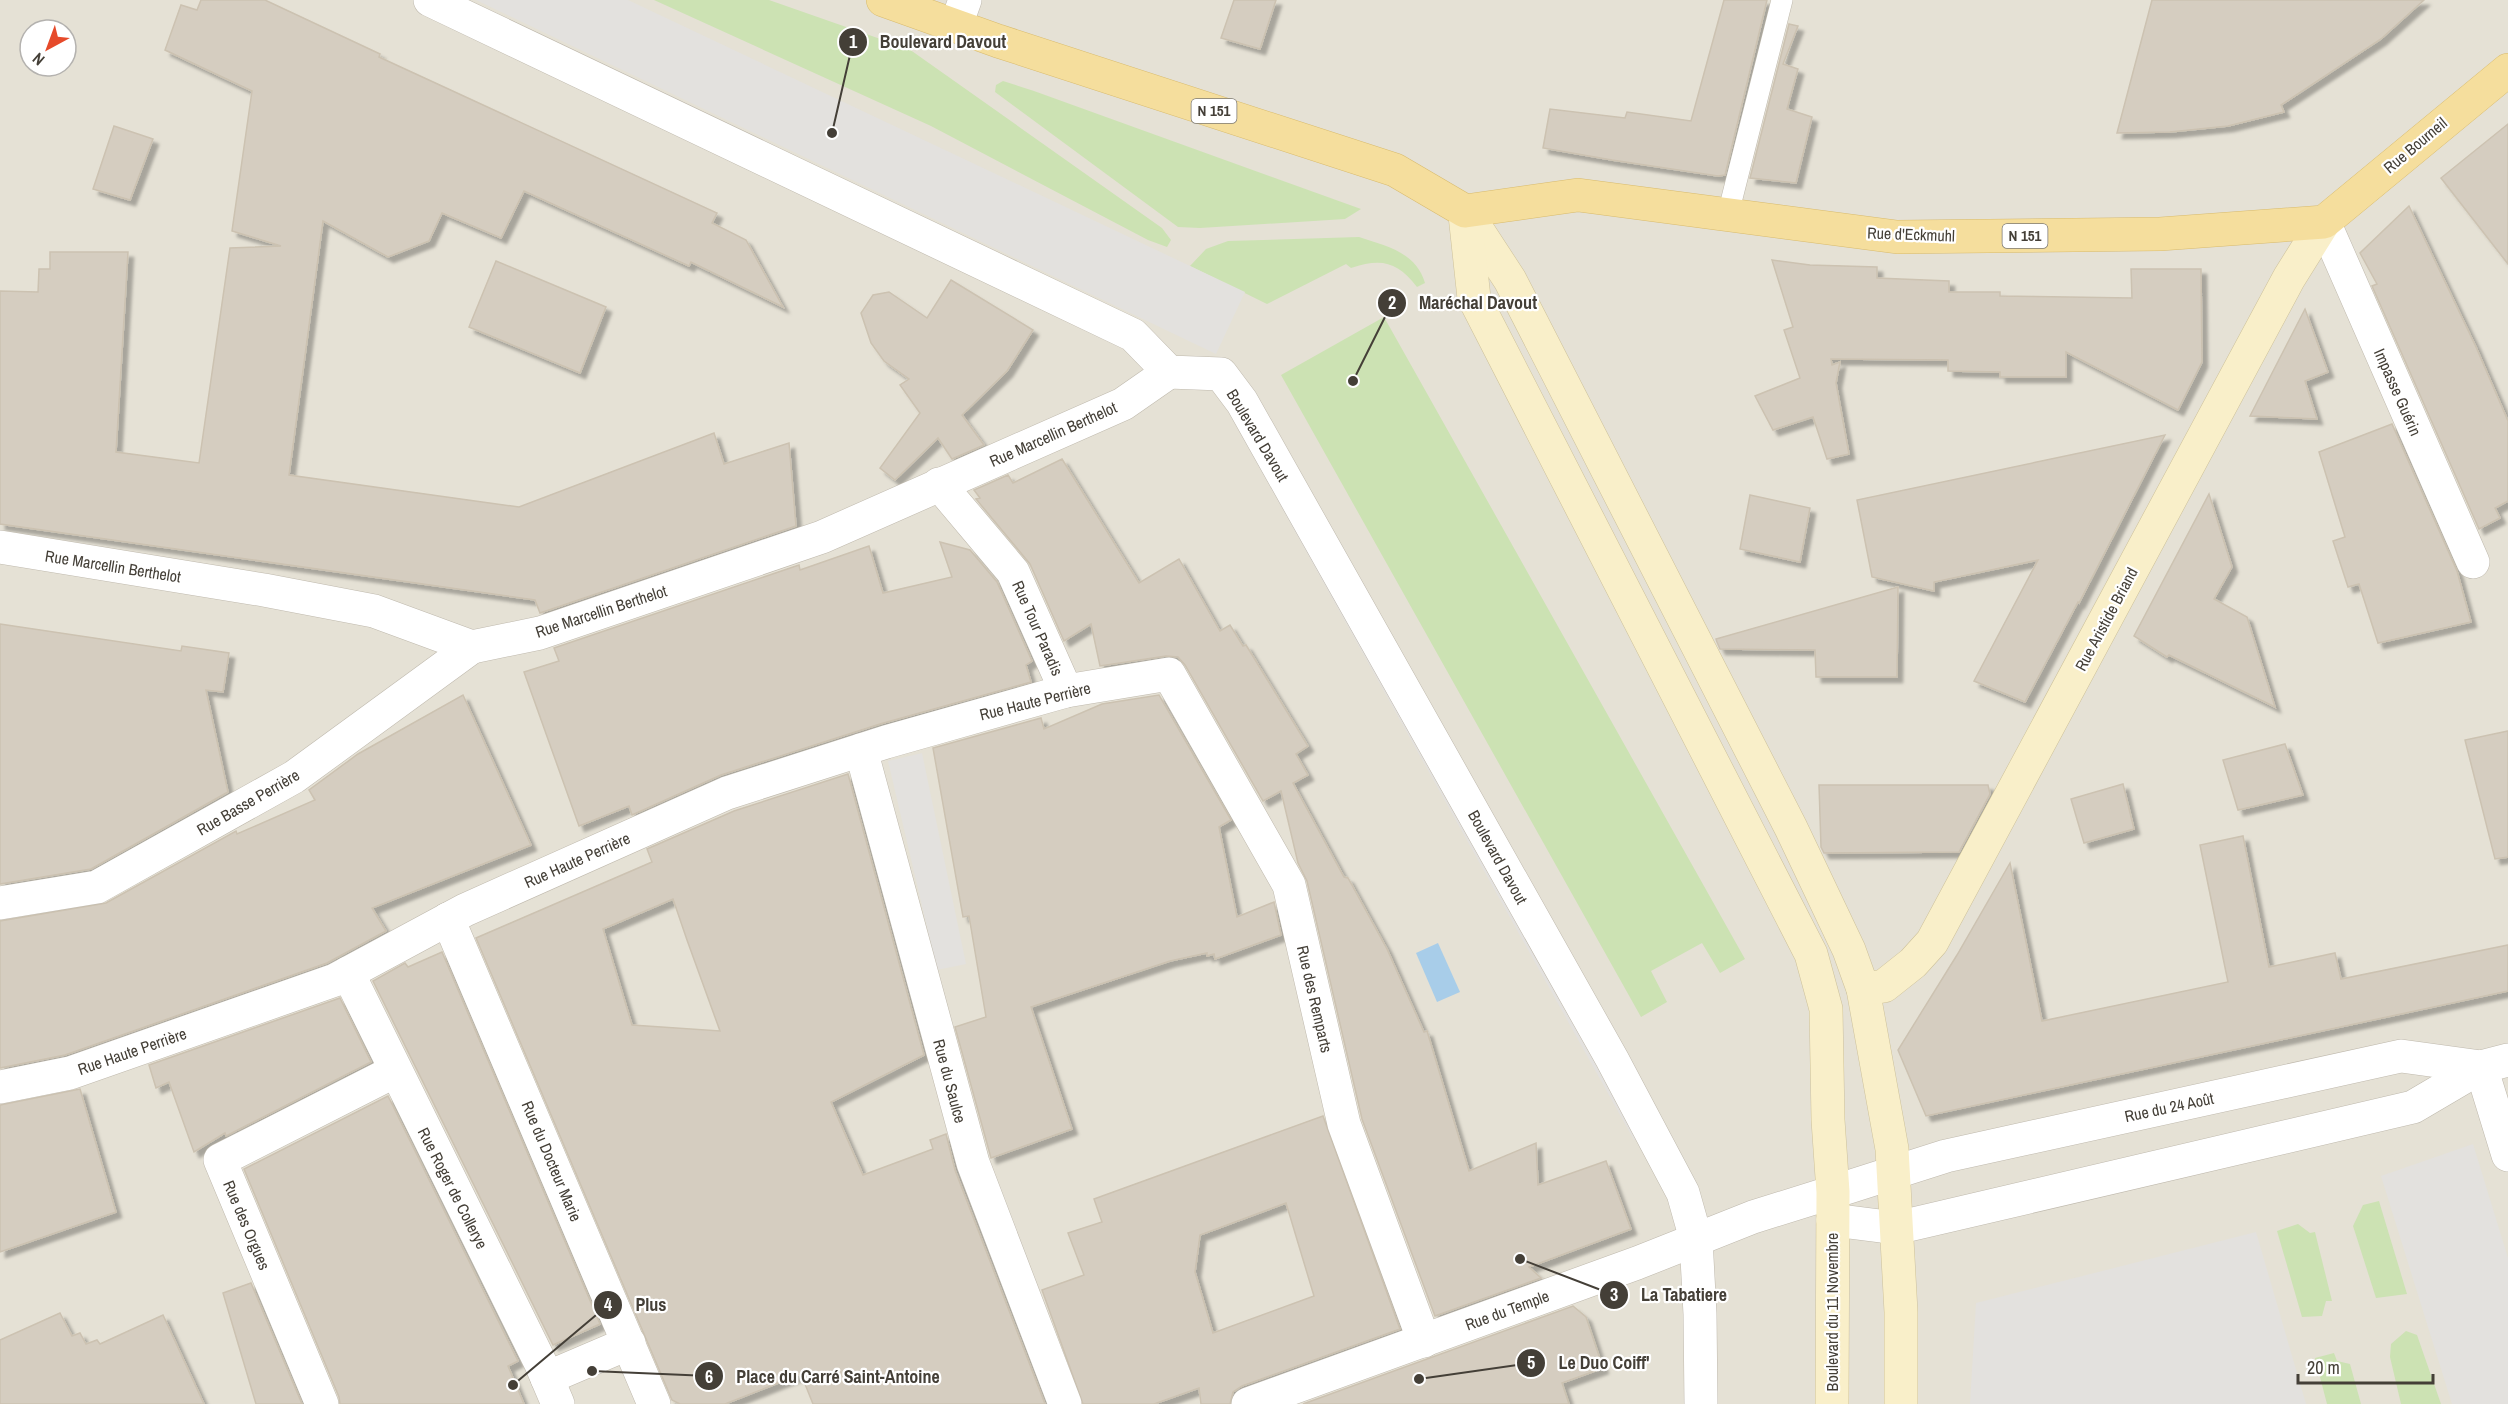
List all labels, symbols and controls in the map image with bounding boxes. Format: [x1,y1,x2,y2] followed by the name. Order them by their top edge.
[18,18,78,78] north arrow
[838,24,1018,60] callout: Boulevard Davout
[849,29,858,54] text: 1
[880,29,1006,54] text: Boulevard Davout
[27,48,49,71] text: N
[1192,99,1236,123] road number: N 151
[2379,112,2451,178] street label: Rue Bourneil
[1867,221,1955,247] street label: Rue d'Eckmuhl
[2002,224,2048,248] road number: N 151
[1377,285,1549,321] callout: Maréchal Davout
[1388,290,1396,315] text: 2
[1419,290,1537,315] text: Maréchal Davout
[2369,345,2427,439] street label: Impasse Guérin
[1222,385,1294,486] street label: Boulevard Davout
[986,396,1120,472] street label: Rue Marcellin Berthelot
[44,544,183,588] street label: Rue Marcellin Berthelot
[2069,563,2143,675] street label: Rue Aristide Briand
[1007,577,1069,679] street label: Rue Tour Paradis
[532,579,670,643] street label: Rue Marcellin Berthelot
[977,677,1093,725] street label: Rue Haute Perrière
[193,764,303,840] street label: Rue Basse Perrière
[1463,806,1533,908] street label: Boulevard Davout
[521,827,633,893] street label: Rue Haute Perrière
[1292,943,1338,1055] street label: Rue des Remparts
[75,1022,189,1080] street label: Rue Haute Perrière
[928,1037,972,1125] street label: Rue du Saulce
[2122,1087,2216,1127] street label: Rue du 24 Août
[517,1097,587,1225] street label: Rue du Docteur Marie
[413,1124,493,1252] street label: Rue Roger de Collerye
[218,1177,276,1273] street label: Rue des Orgues
[1821,1233,1843,1391] street label: Boulevard du 11 Novembre
[1599,1277,1739,1313] callout: La Tabatiere
[1610,1282,1618,1307] text: 3
[1641,1282,1727,1307] text: La Tabatiere
[1462,1285,1552,1335] street label: Rue du Temple
[593,1287,678,1323] callout: Plus
[604,1292,613,1317] text: 4
[635,1292,667,1317] text: Plus
[1516,1345,1661,1381] callout: Le Duo Coiff'
[2298,1347,2433,1385] scale bar
[1527,1350,1535,1375] text: 5
[1558,1350,1650,1375] text: Le Duo Coiff'
[2307,1355,2340,1380] text: 20 m
[694,1358,952,1394] callout: Place du Carré Saint-Antoine
[705,1364,713,1389] text: 6
[736,1364,940,1389] text: Place du Carré Saint-Antoine

